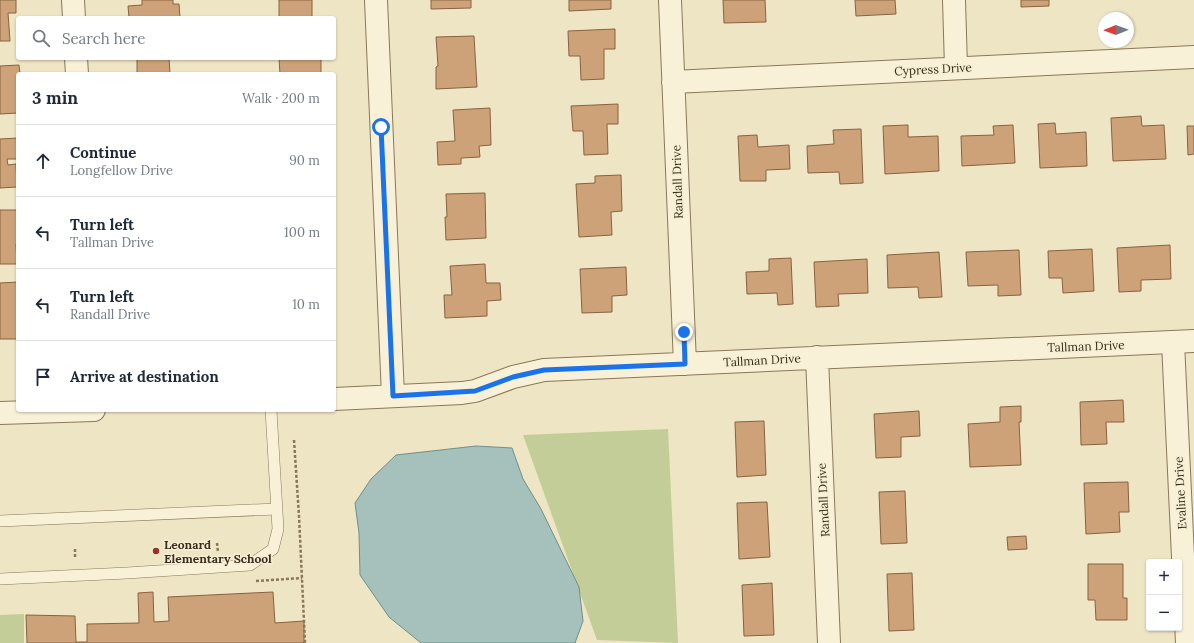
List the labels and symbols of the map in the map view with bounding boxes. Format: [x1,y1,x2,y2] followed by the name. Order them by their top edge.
[1098,12,1134,48] north arrow
[894,59,973,79] street label: Cypress Drive
[372,118,390,136] route start
[668,144,686,219] street label: Randall Drive
[675,323,693,341] route end
[1047,337,1125,355] street label: Tallman Drive
[723,350,802,370] street label: Tallman Drive
[1171,456,1189,530] street label: Evaline Drive
[814,462,832,537] street label: Randall Drive
[164,537,272,566] place label: Leonard Elementary School
[151,546,161,556] marker: Leonard Elementary School

